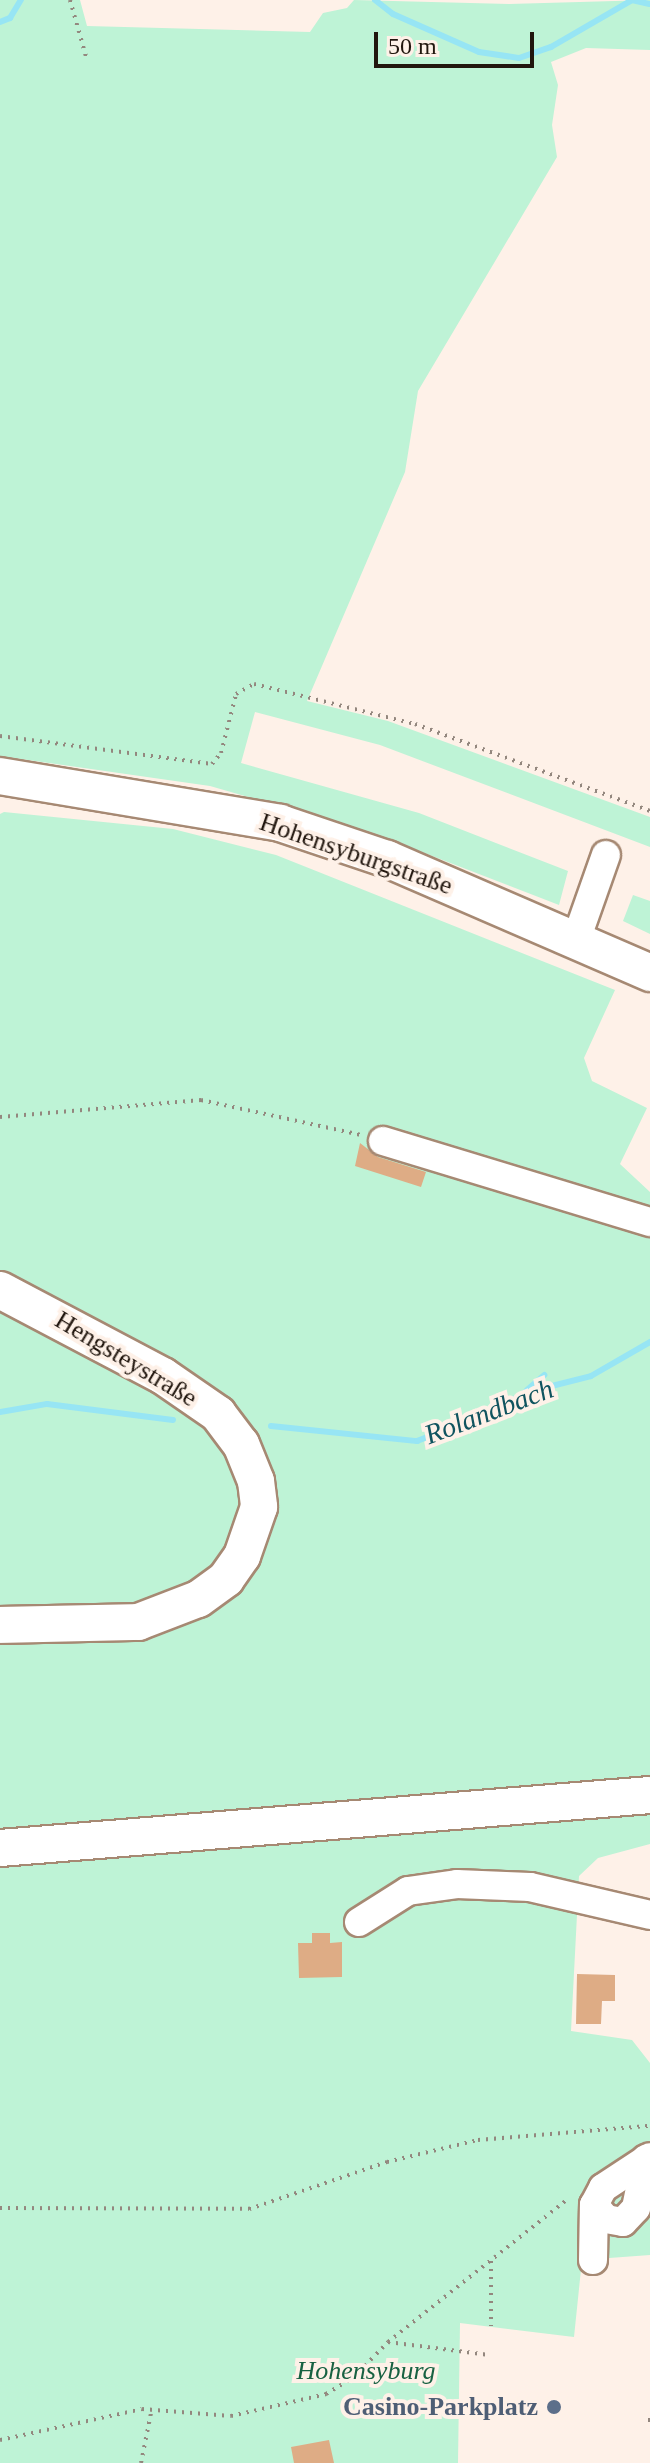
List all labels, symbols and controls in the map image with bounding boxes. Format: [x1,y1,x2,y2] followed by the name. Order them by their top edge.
[378,16,538,66] scale bar
[388,33,437,59] text: 50 m
[256,806,456,902] street label: Hohensyburgstraße
[49,1304,203,1414] street label: Hengsteystraße
[420,1372,558,1452] water label: Rolandbach
[296,2355,436,2387] park label: Hohensyburg
[343,2391,538,2423] place label: Casino-Parkplatz
[545,2398,563,2416] marker: Casino-Parkplatz

